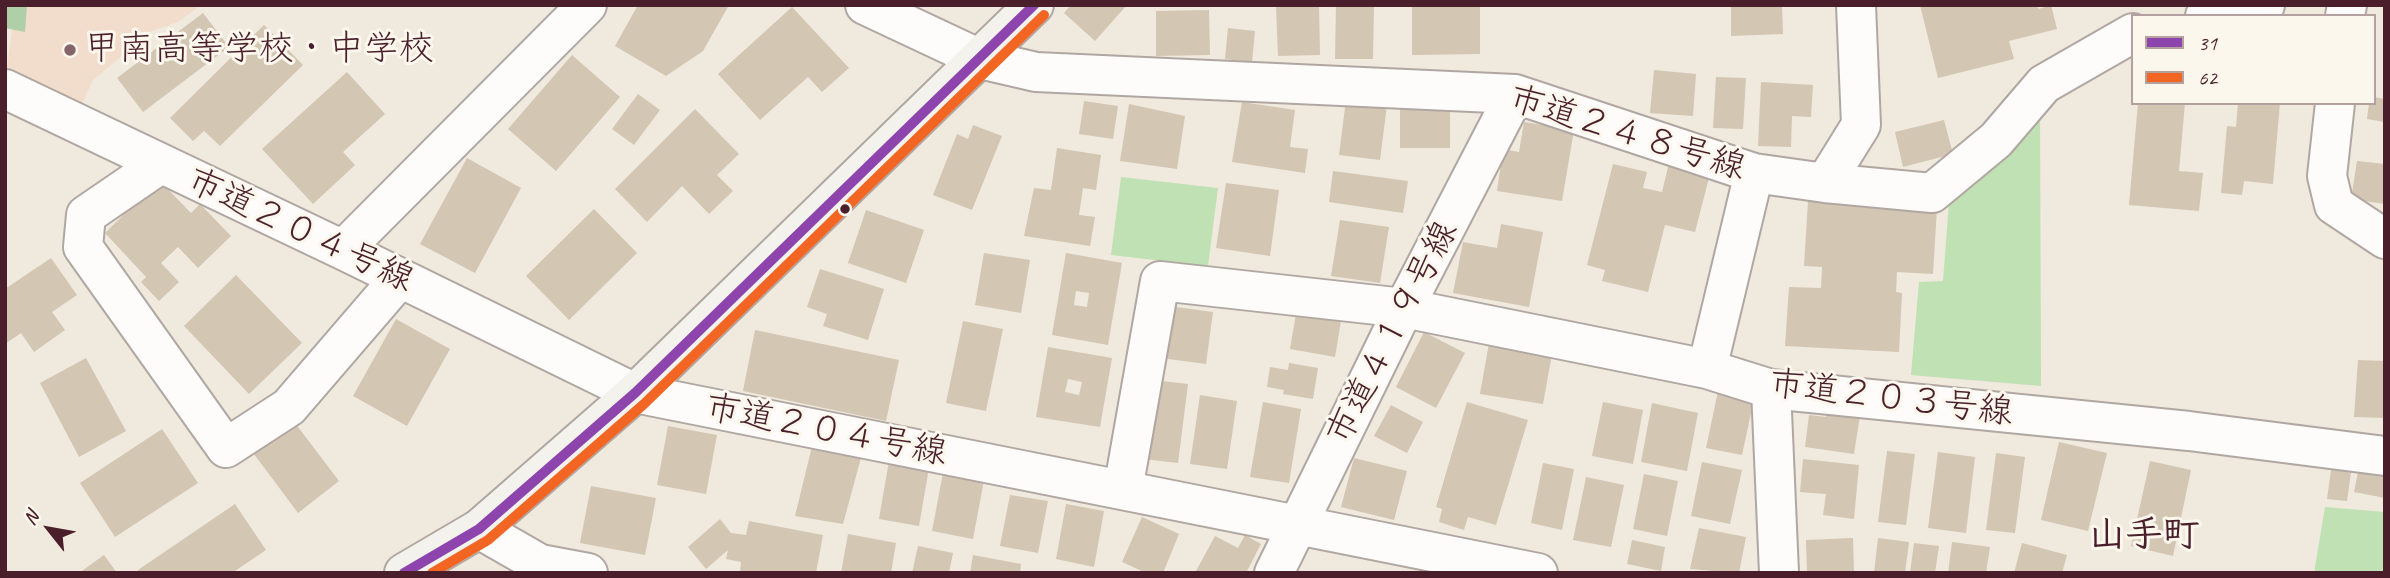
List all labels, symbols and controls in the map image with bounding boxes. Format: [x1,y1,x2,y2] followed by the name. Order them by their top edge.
[2131,14,2376,105] legend
[84,29,434,71] place label: 甲南高等学校・中学校
[2198,30,2217,56] text: 31
[62,42,78,58] marker: 甲南高等学校・中学校
[2198,65,2217,91] text: 62
[1504,78,1750,190] street label: 市道２４８号線
[180,160,420,302] street label: 市道２０４号線
[838,202,852,216] unlabelled marker
[1319,214,1467,452] street label: 市道４１９号線
[1767,363,2015,435] street label: 市道２０３号線
[702,387,950,475] street label: 市道２０４号線
[14,494,84,564] north arrow
[18,507,44,529] text: N
[2089,514,2199,558] district label: 山手町

